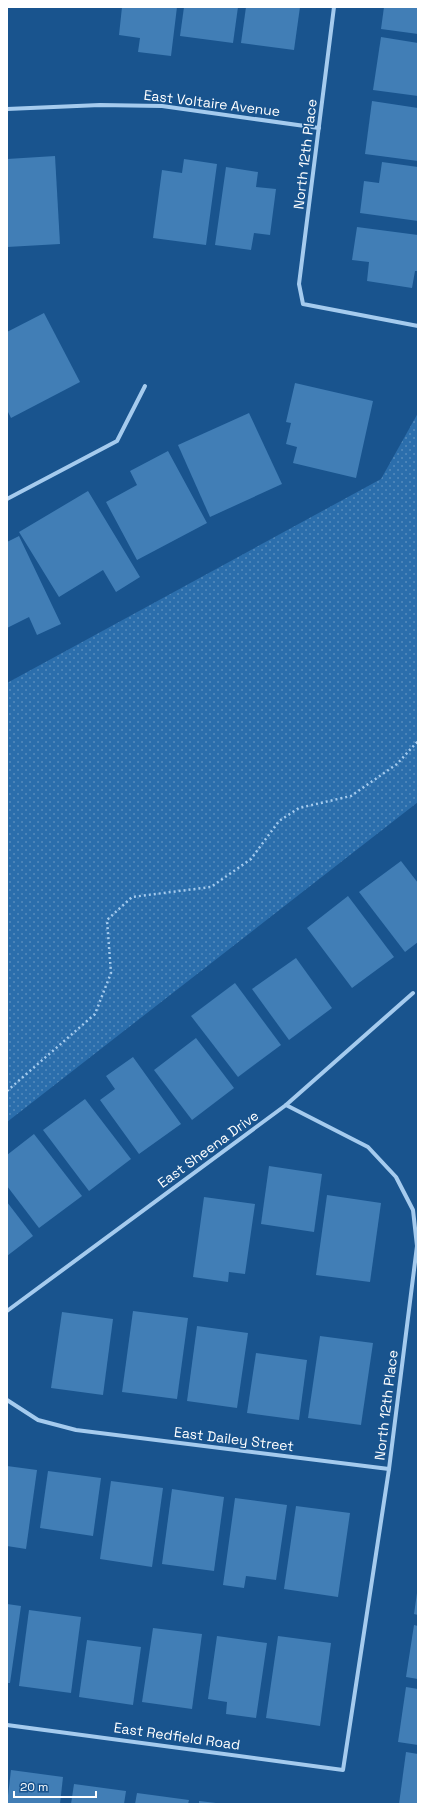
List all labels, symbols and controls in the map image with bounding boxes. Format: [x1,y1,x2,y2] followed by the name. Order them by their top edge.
[143,86,281,120] street label: East Voltaire Avenue
[289,98,321,210] street label: North 12th Place
[154,1106,262,1192] street label: East Sheena Drive
[370,1349,402,1461] street label: North 12th Place
[173,1423,295,1455] street label: East Dailey Street
[113,1718,241,1754] street label: East Redfield Road
[14,1773,96,1799] scale bar
[20,1779,48,1795] text: 20 m

